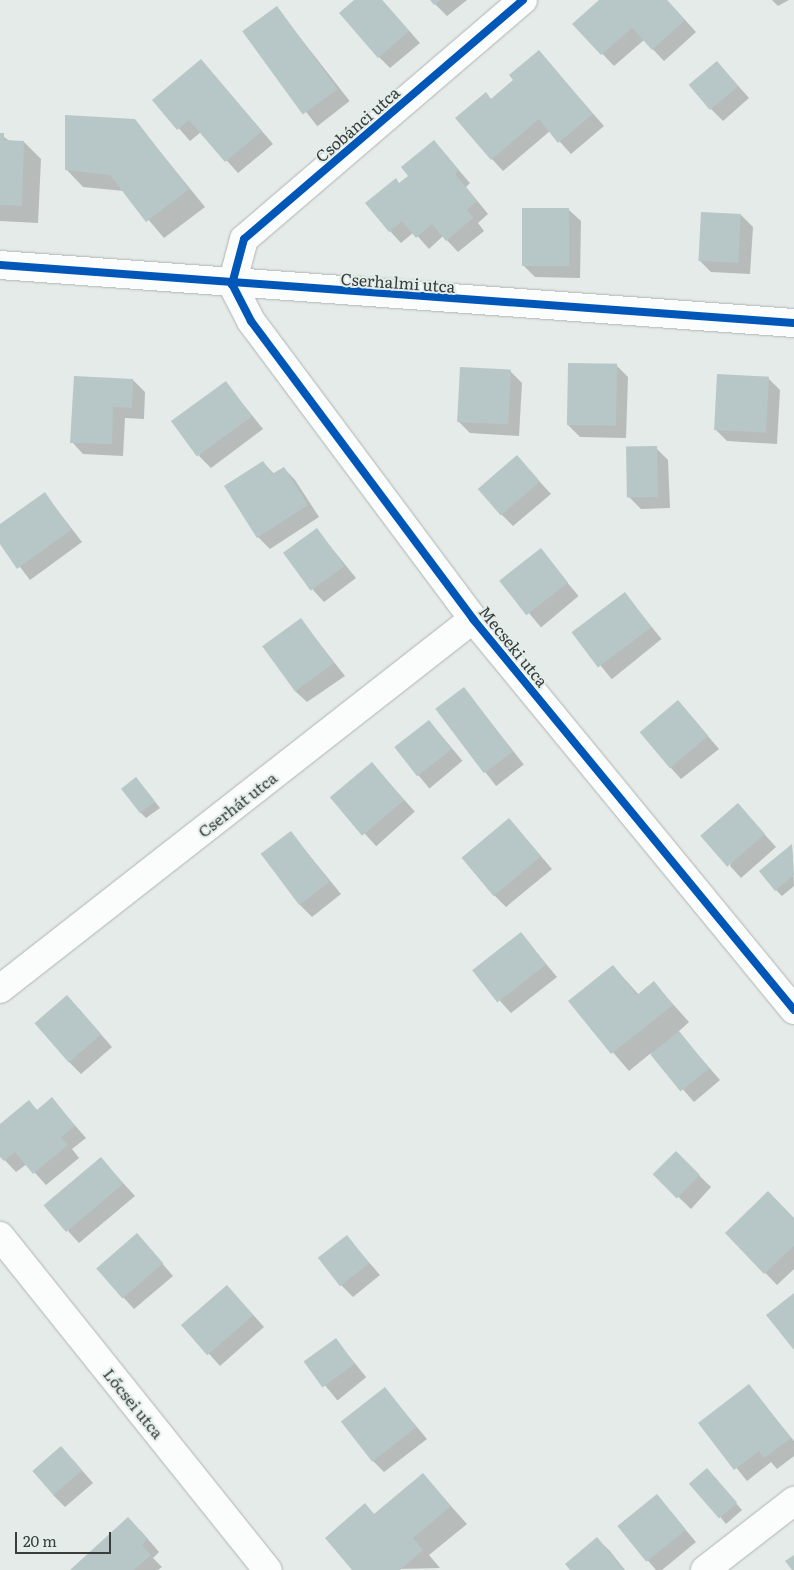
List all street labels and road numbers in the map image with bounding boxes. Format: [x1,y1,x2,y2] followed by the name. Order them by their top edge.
[311,82,403,166] street label: Csobánci utca
[340,268,456,296] street label: Cserhalmi utca
[476,602,552,690] street label: Mecseki utca
[194,767,280,841] street label: Cserhát utca
[100,1364,168,1442] street label: Lőcsei utca

